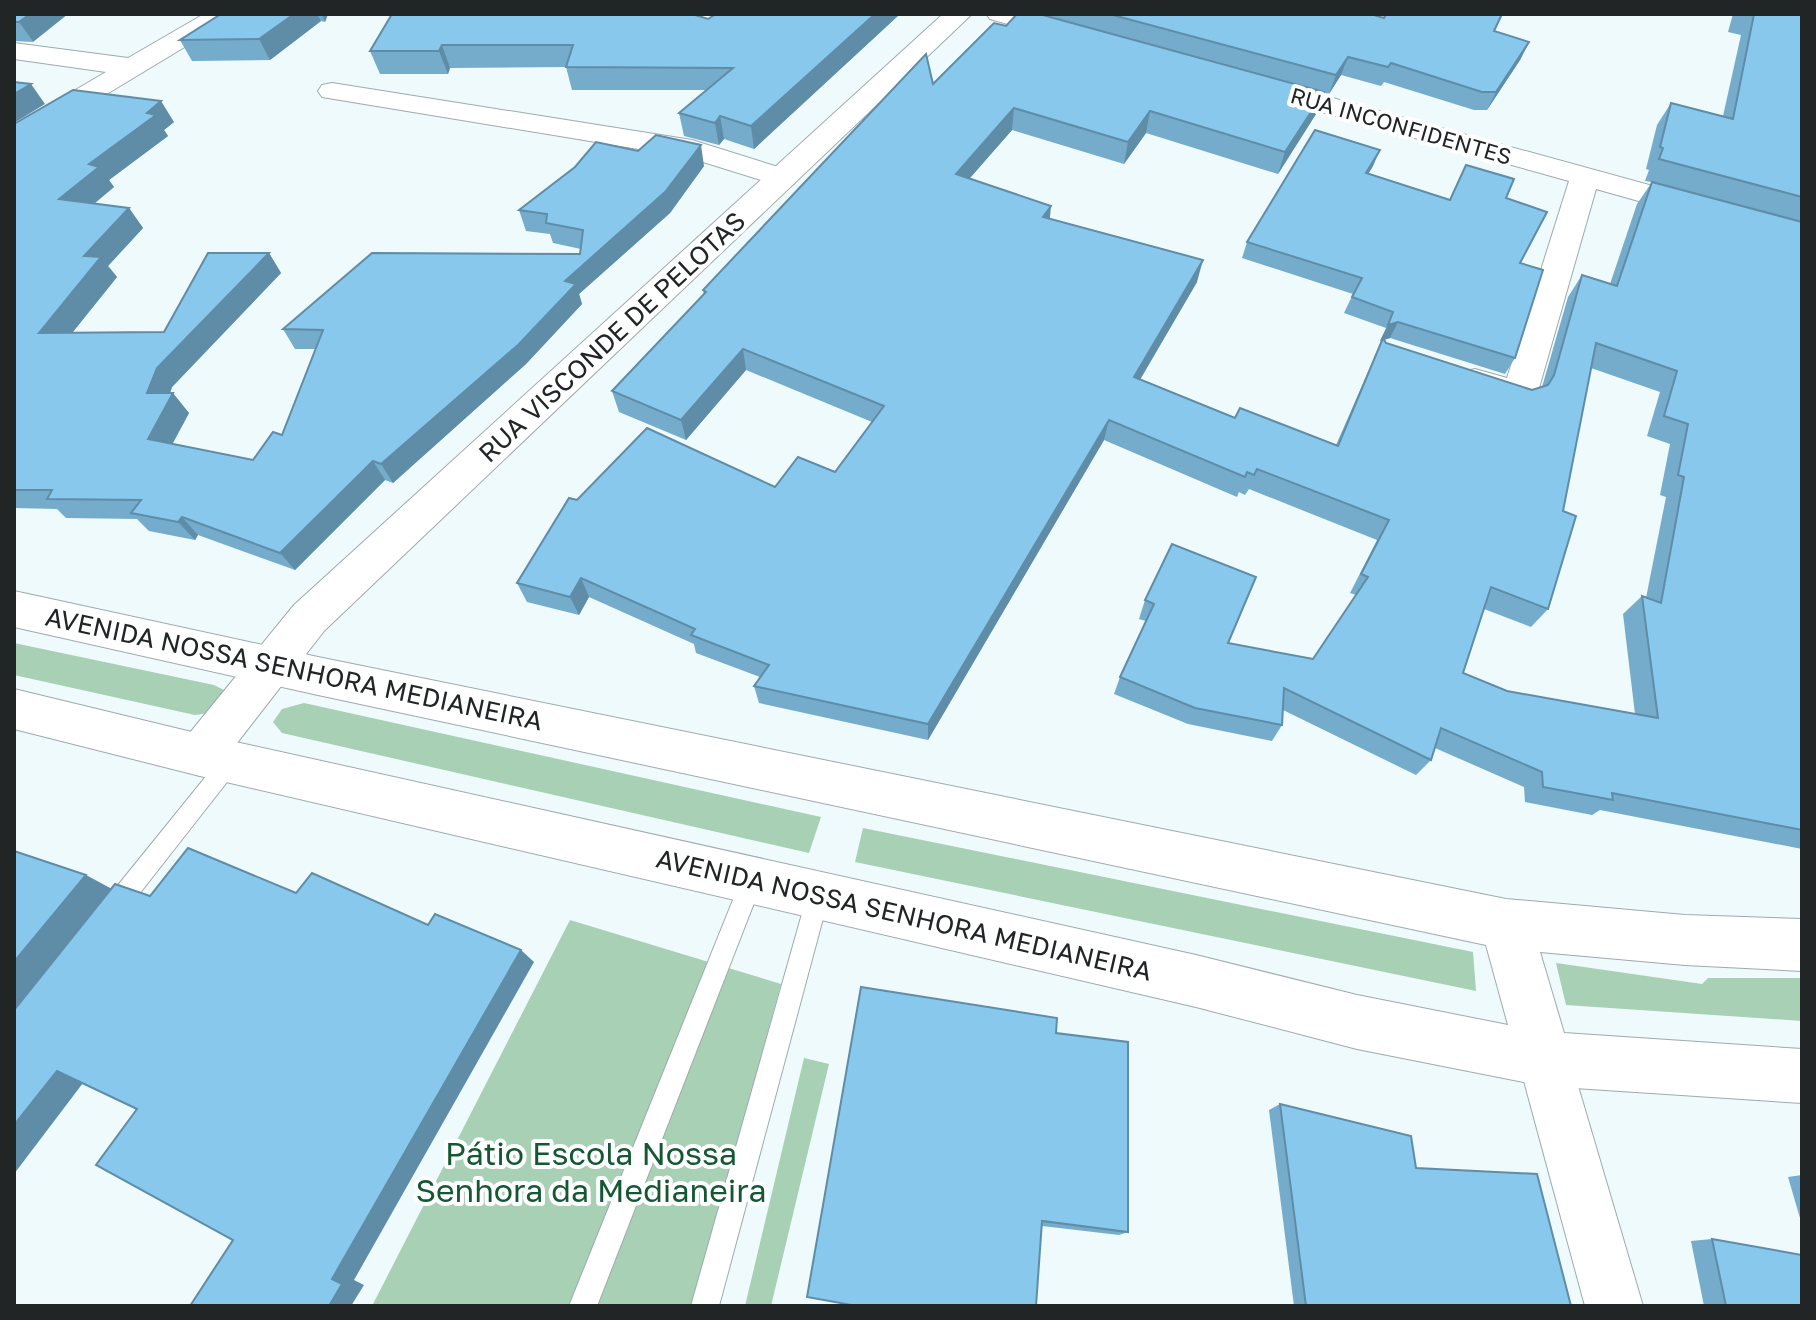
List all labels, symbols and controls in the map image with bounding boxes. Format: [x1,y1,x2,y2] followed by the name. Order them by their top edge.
[1288,81,1515,170] street label: RUA INCONFIDENTES
[472,205,751,468] street label: RUA VISCONDE DE PELOTAS
[43,601,546,736] street label: AVENIDA NOSSA SENHORA MEDIANEIRA
[653,842,1155,987] street label: AVENIDA NOSSA SENHORA MEDIANEIRA
[415,1134,767,1209] park label: Pátio Escola Nossa Senhora da Medianeira

